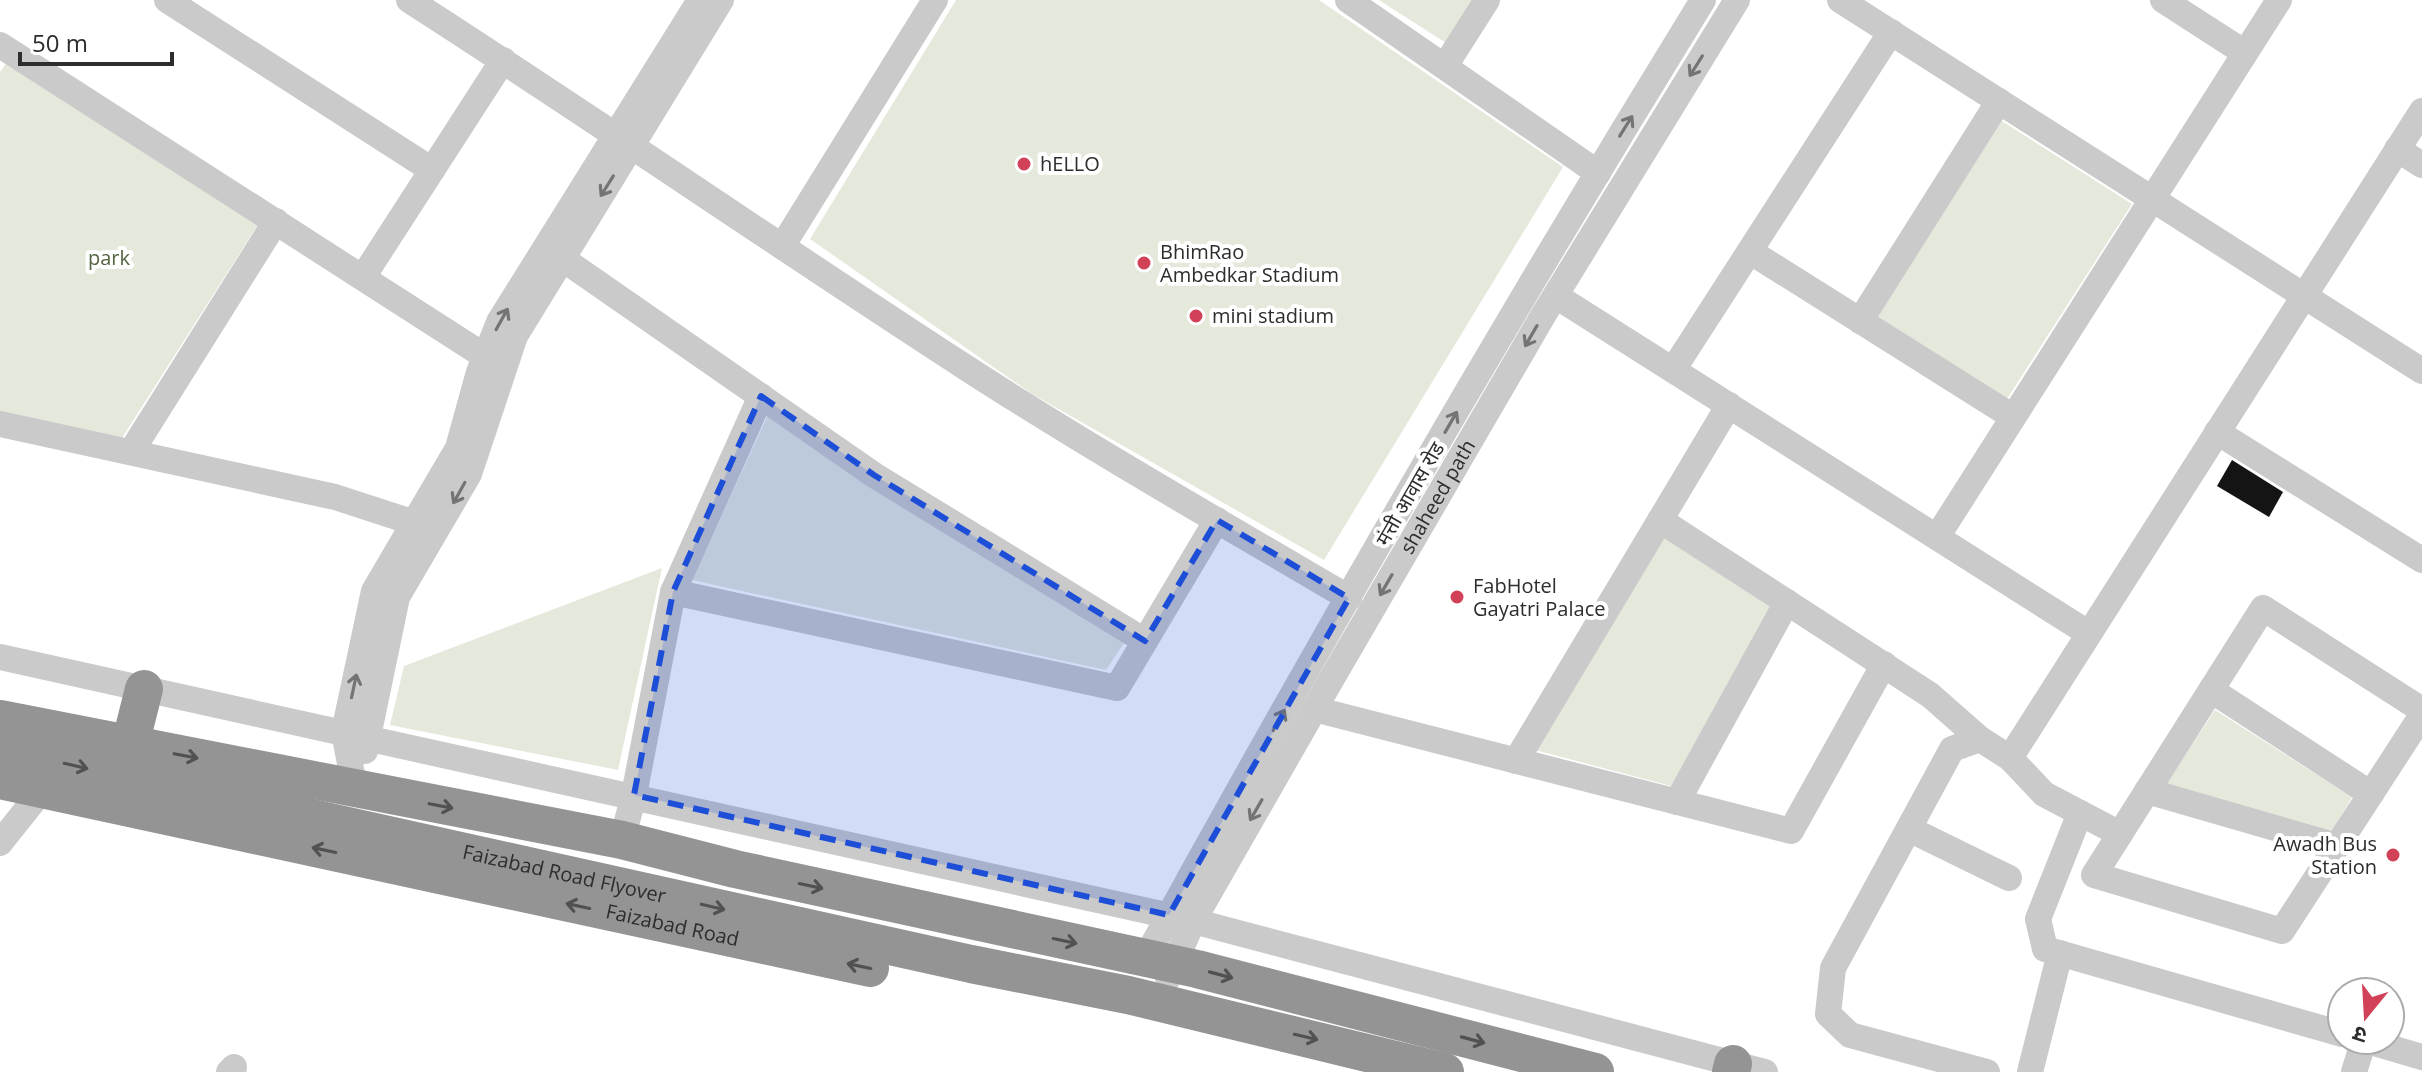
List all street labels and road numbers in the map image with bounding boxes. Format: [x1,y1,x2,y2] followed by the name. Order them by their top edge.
[1393,434,1481,559] street label: shaheed path
[1369,437,1450,551] street label: मंत्ती आवास रोड
[460,838,669,909] street label: Faizabad Road Flyover
[603,897,742,952] street label: Faizabad Road

